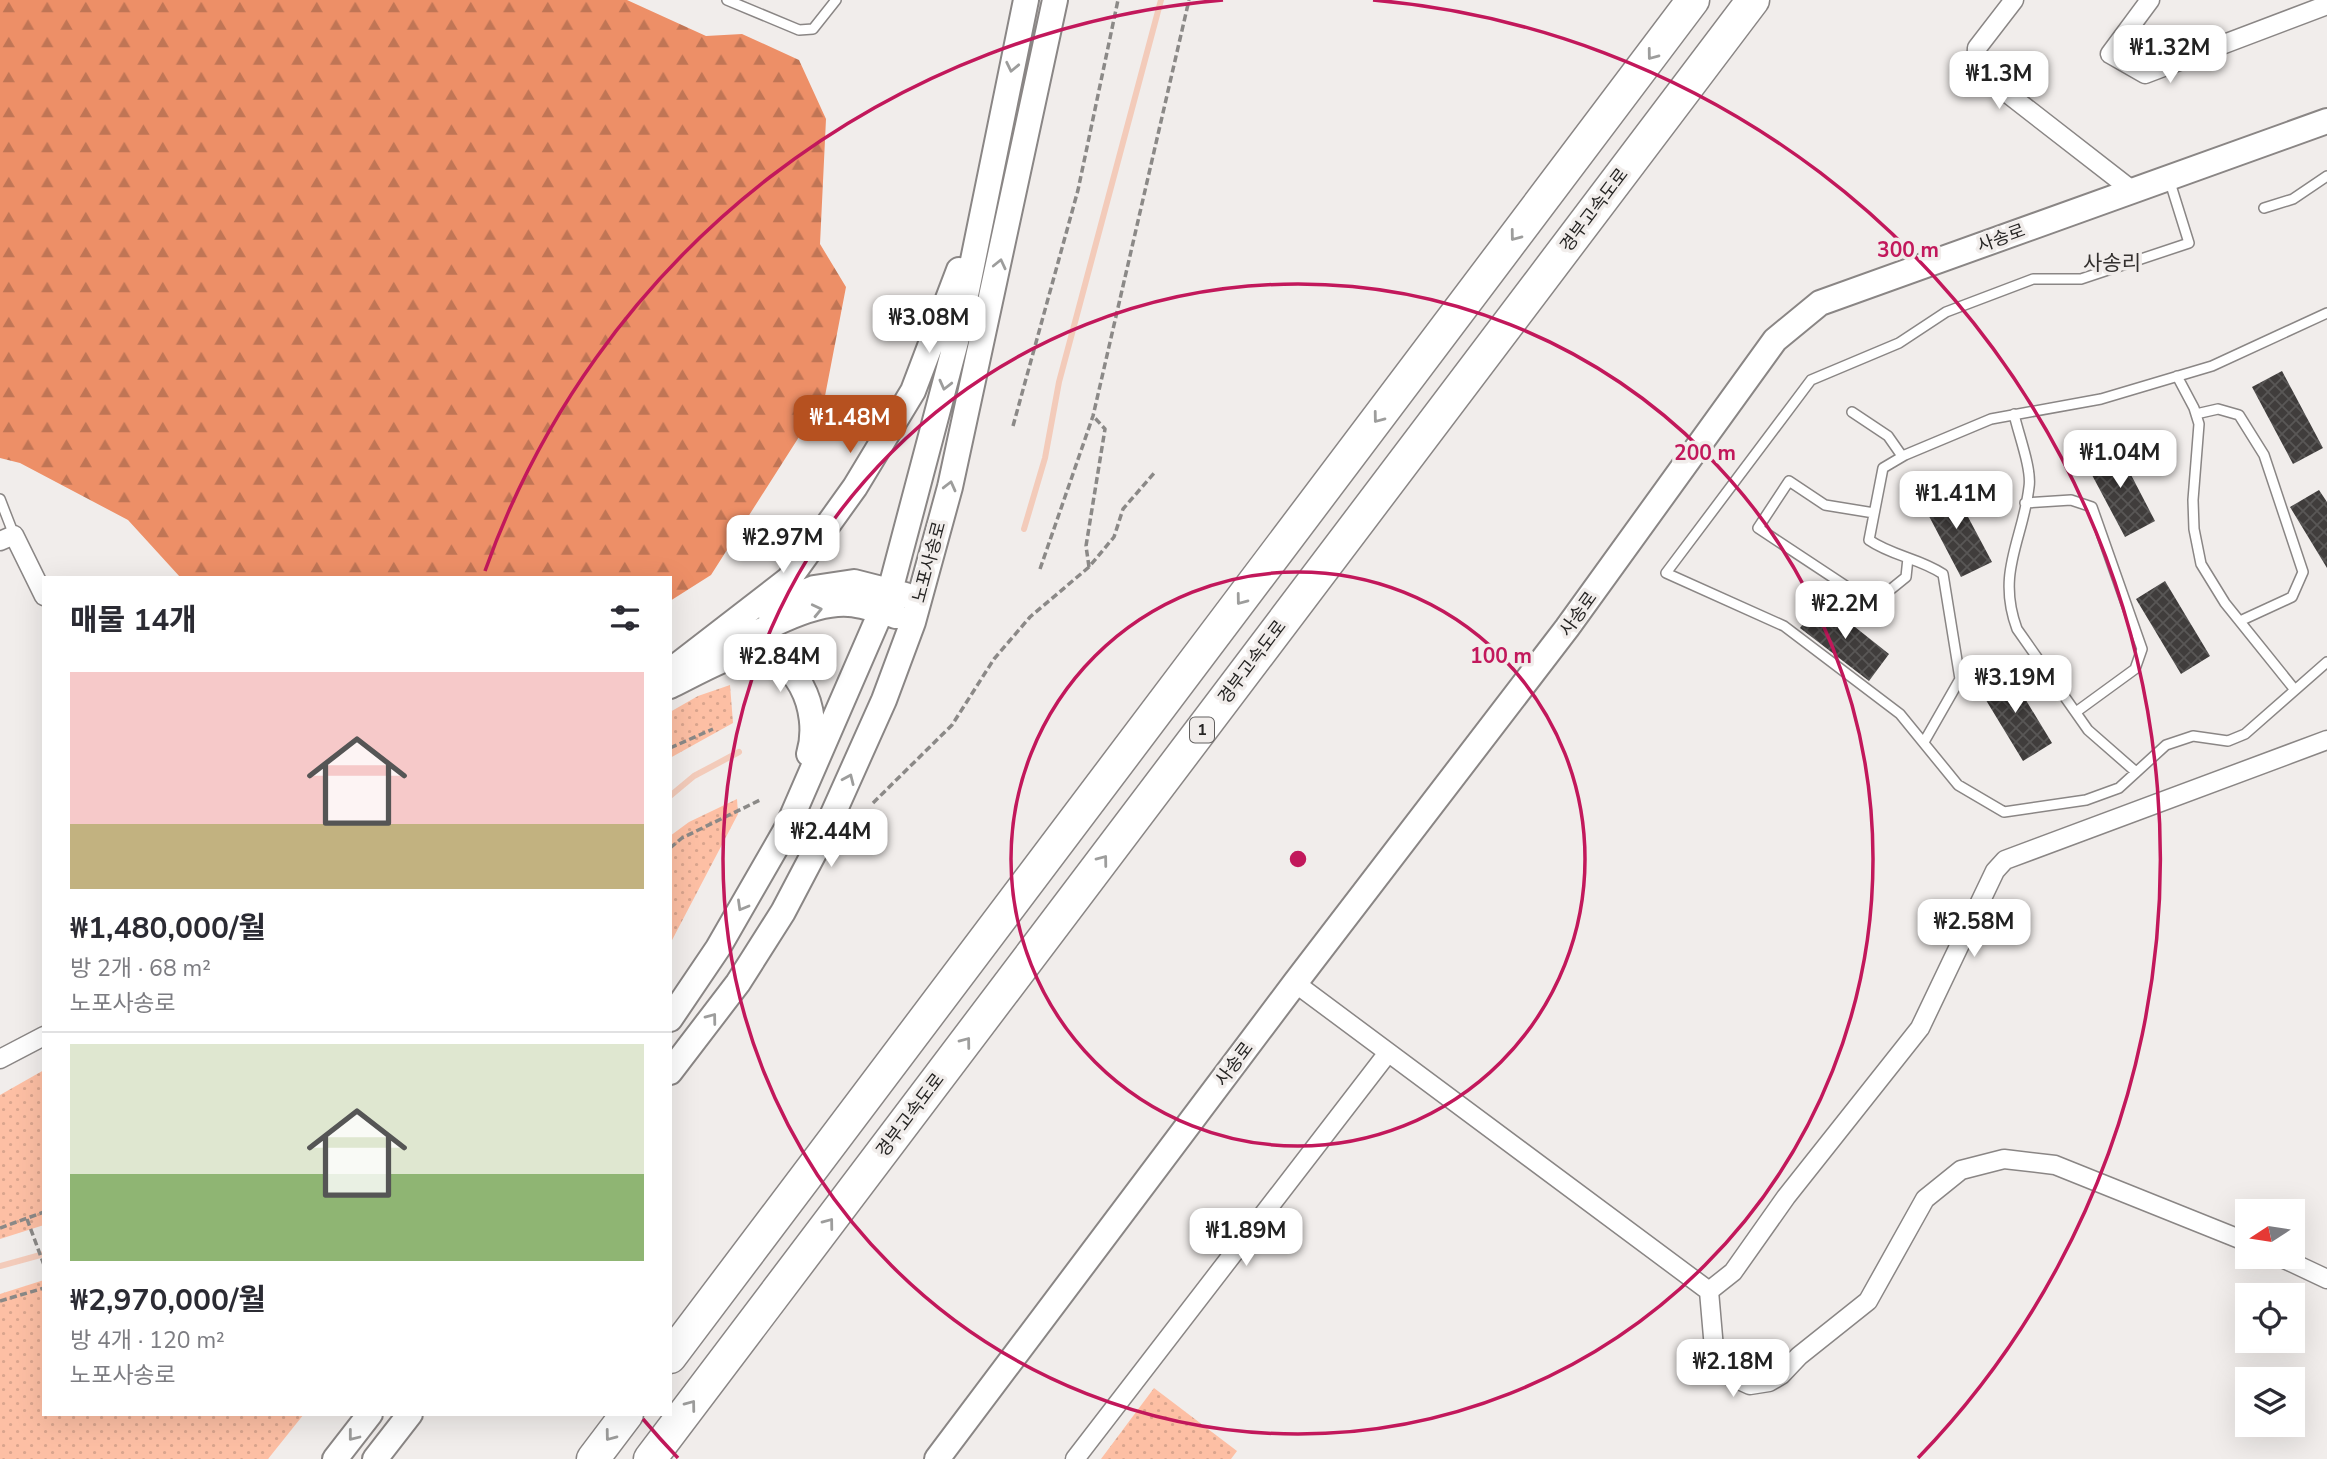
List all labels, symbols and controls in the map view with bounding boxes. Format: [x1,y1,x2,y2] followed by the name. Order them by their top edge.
[2113,25,2227,85] pin: ₩1.32M
[2130,32,2210,63] text: ₩1.32M
[1647,47,1660,59] one-way arrow
[1950,52,2048,111] pin: ₩1.3M
[1965,58,2033,89] text: ₩1.3M
[1006,61,1020,73] one-way arrow
[1555,163,1633,257] street label: 경부고속도로
[1974,218,2028,258] street label: 사송로
[1510,228,1523,241] one-way arrow
[1877,236,1939,264] text: 300 m
[2083,249,2141,277] district label: 사송리
[991,258,1006,270] one-way arrow
[872,296,986,355] pin: ₩3.08M
[889,302,969,333] text: ₩3.08M
[939,379,953,391] one-way arrow
[793,396,907,455] pin: ₩1.48M
[810,402,890,433] text: ₩1.48M
[1373,410,1386,423] one-way arrow
[2063,430,2177,490] pin: ₩1.04M
[2080,437,2160,468] text: ₩1.04M
[1674,439,1736,467] text: 200 m
[1899,472,2013,531] pin: ₩1.41M
[1916,478,1996,509] text: ₩1.41M
[942,480,956,492] one-way arrow
[726,516,840,575] pin: ₩2.97M
[907,519,951,605] street label: 노포사송로
[743,522,823,553] text: ₩2.97M
[1796,582,1894,641] pin: ₩2.2M
[1554,587,1602,641] street label: 사송로
[1811,588,1879,619] text: ₩2.2M
[1236,592,1249,604] one-way arrow
[606,599,644,637] icon: filters
[70,600,197,641] text: 매물 14개
[811,604,823,618] one-way arrow
[1213,615,1291,709] street label: 경부고속도로
[723,634,837,694] pin: ₩2.84M
[740,641,820,672] text: ₩2.84M
[1470,642,1532,670] text: 100 m
[1958,656,2072,715] pin: ₩3.19M
[1975,662,2055,693] text: ₩3.19M
[294,718,420,844] icon: home
[1190,718,1214,743] road number: 1
[841,774,855,786] one-way arrow
[774,810,888,869] pin: ₩2.44M
[791,816,871,847] text: ₩2.44M
[1286,847,1310,871] centre of rings
[1095,855,1107,868] one-way arrow
[737,899,750,911] one-way arrow
[1917,900,2031,959] pin: ₩2.58M
[1934,906,2014,937] text: ₩2.58M
[70,908,266,949] text: ₩1,480,000/월
[70,953,211,984] text: 방 2개 · 68 m²
[70,988,176,1019] text: 노포사송로
[703,1013,716,1026] one-way arrow
[957,1037,970,1049] one-way arrow
[1209,1037,1259,1091] street label: 사송로
[871,1068,949,1162] street label: 경부고속도로
[294,1090,420,1216] icon: home
[2235,1199,2305,1269] north arrow
[2235,1199,2305,1437] map controls
[1189,1208,1303,1268] pin: ₩1.89M
[1206,1215,1286,1246] text: ₩1.89M
[820,1218,833,1231] one-way arrow
[70,1280,266,1321] text: ₩2,970,000/월
[2235,1283,2305,1353] button: locate
[70,1325,225,1356] text: 방 4개 · 120 m²
[1676,1340,1790,1399] pin: ₩2.18M
[1693,1346,1773,1377] text: ₩2.18M
[70,1360,176,1391] text: 노포사송로
[2235,1367,2305,1437] button: layers
[683,1400,696,1412] one-way arrow
[348,1429,361,1441] one-way arrow
[606,1429,619,1441] one-way arrow

